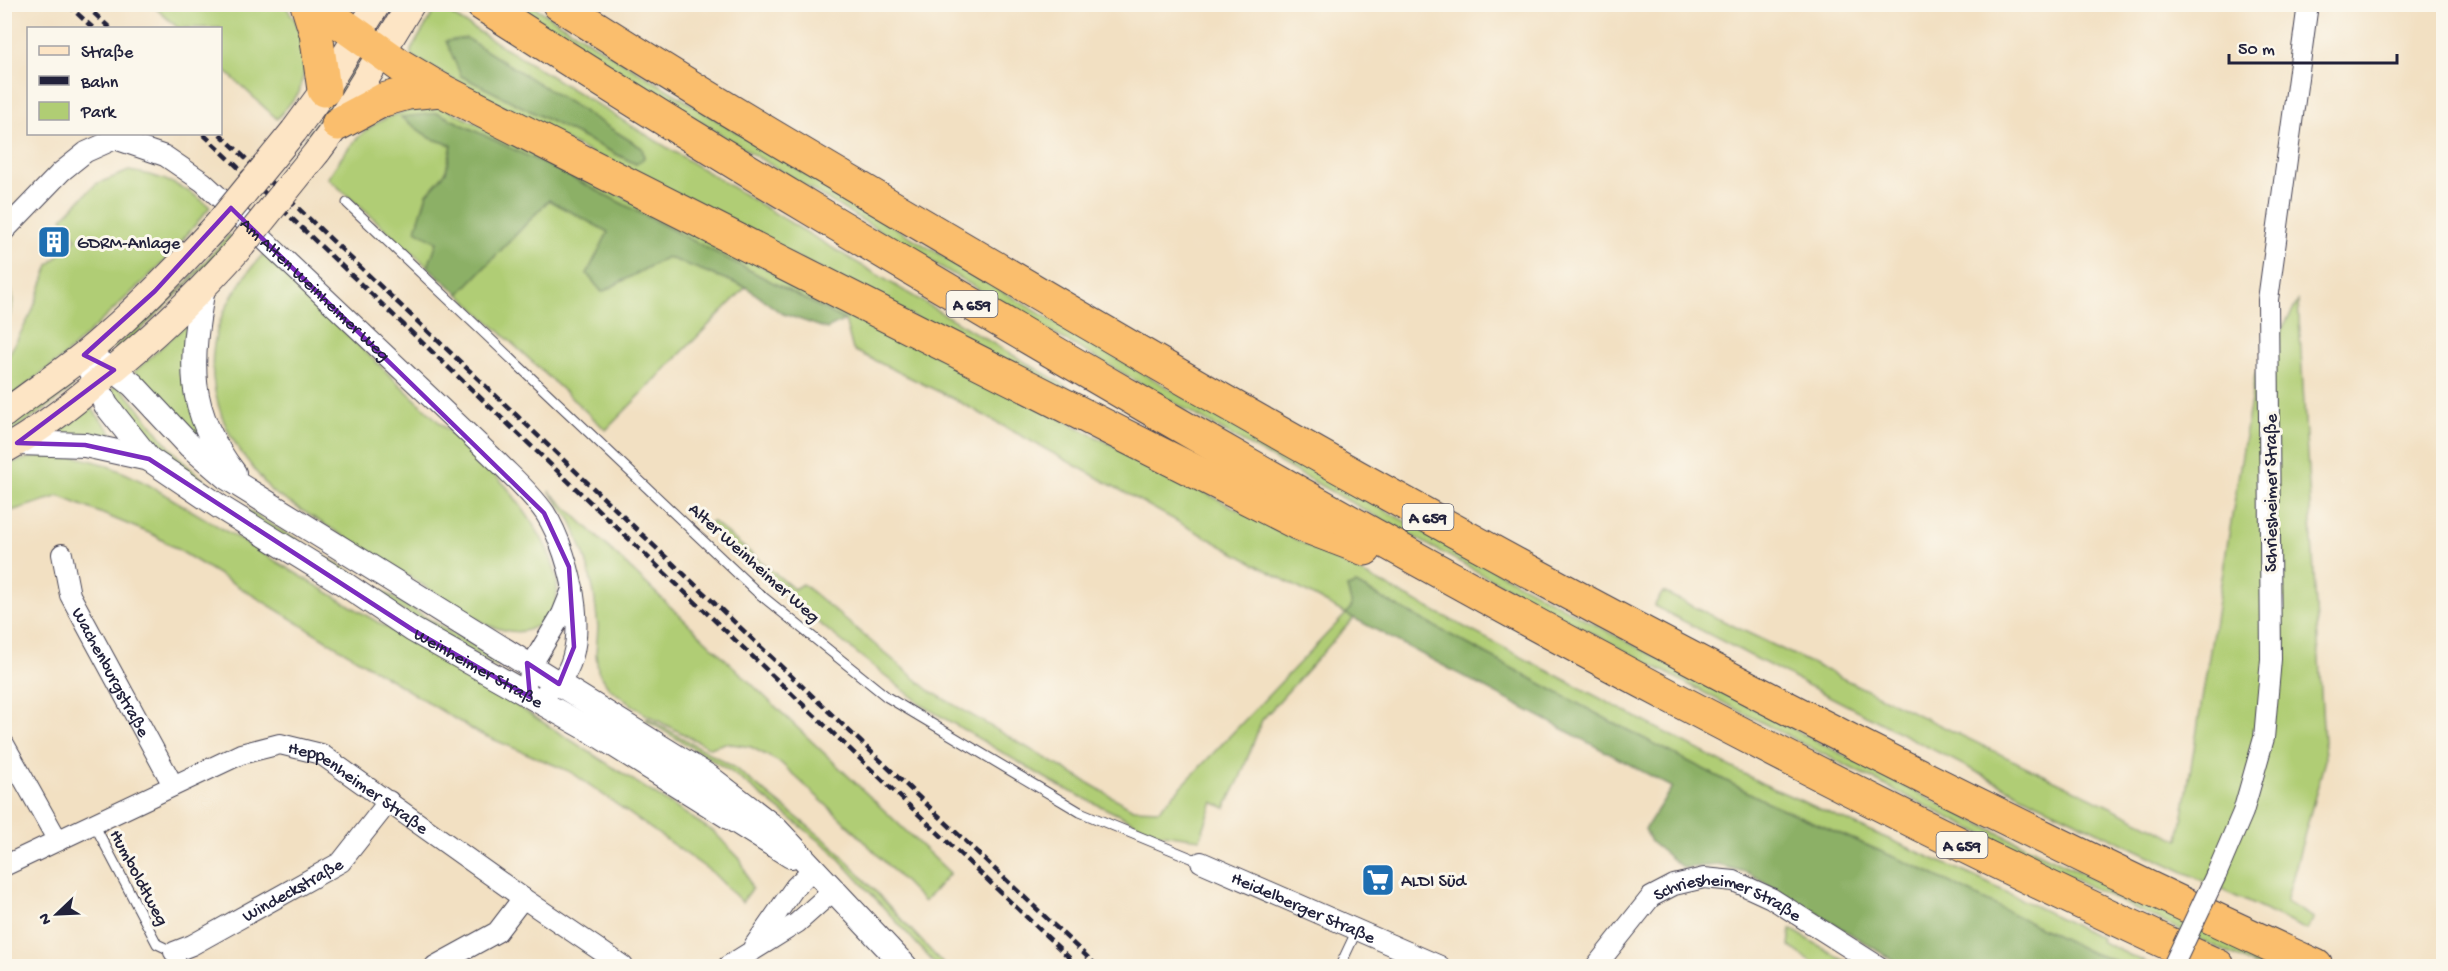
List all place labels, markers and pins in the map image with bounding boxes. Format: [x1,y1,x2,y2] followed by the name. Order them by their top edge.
[36,224,72,260] building icon: GDRM-Anlage
[77,234,181,255] place label: GDRM-Anlage
[1360,862,1396,898] supermarket icon: ALDI Süd
[1401,872,1467,893] place label: ALDI Süd

